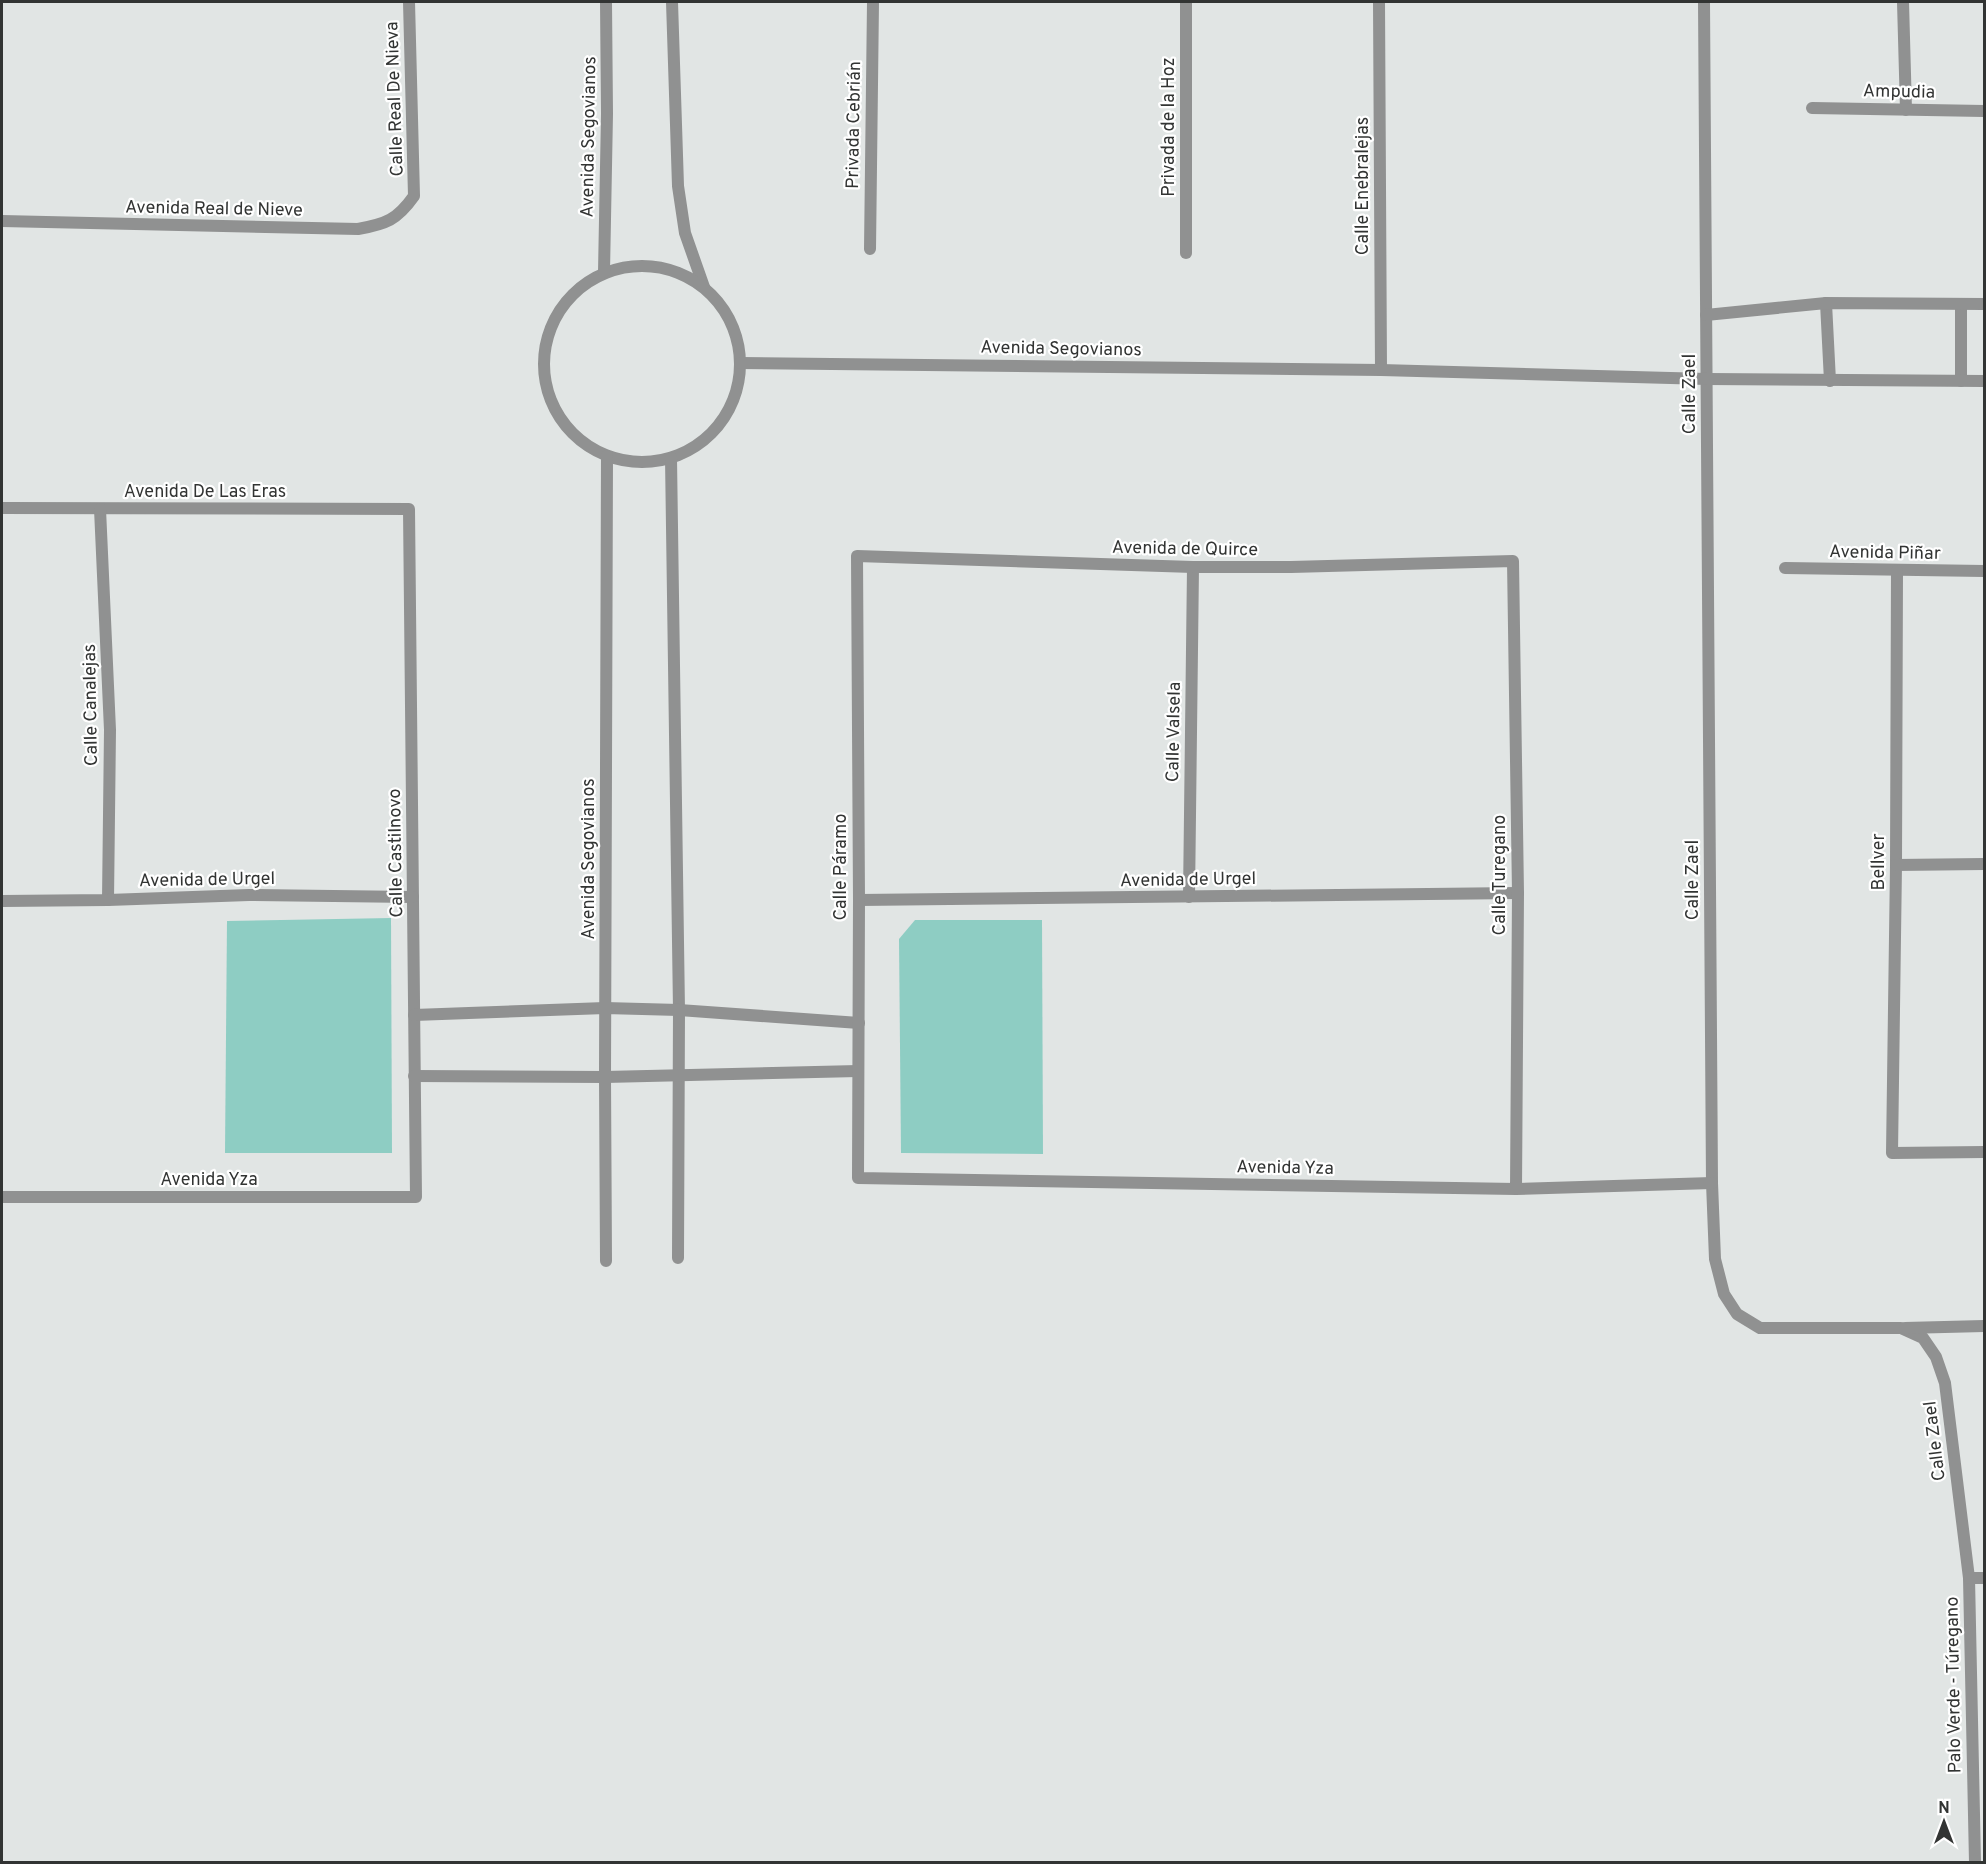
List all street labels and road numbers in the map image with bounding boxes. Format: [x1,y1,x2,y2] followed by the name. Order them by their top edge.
[381,21,410,177] street label: Calle Real De Nieva
[577,56,602,218] street label: Avenida Segovianos
[1158,57,1181,197] street label: Privada de la Hoz
[842,61,867,189] street label: Privada Cebrián
[1863,80,1935,105] street label: Ampudia
[1352,117,1375,255] street label: Calle Enebralejas
[125,196,303,223] street label: Avenida Real de Nieve
[980,337,1142,362] street label: Avenida Segovianos
[1679,354,1702,434] street label: Calle Zael
[124,481,286,504] street label: Avenida De Las Eras
[1112,537,1258,562] street label: Avenida de Quirce
[1829,541,1941,566] street label: Avenida Piñar
[79,644,104,766] street label: Calle Canalejas
[1162,682,1187,782] street label: Calle Valsela
[578,778,601,940] street label: Avenida Segovianos
[384,788,409,918] street label: Calle Castilnovo
[830,813,853,921] street label: Calle Páramo
[1489,815,1512,935] street label: Calle Turegano
[1868,833,1891,891] street label: Bellver
[1682,840,1705,920] street label: Calle Zael
[139,868,275,893] street label: Avenida de Urgel
[1120,868,1256,893] street label: Avenida de Urgel
[1236,1156,1334,1181] street label: Avenida Yza
[160,1169,258,1192] street label: Avenida Yza
[1919,1400,1952,1482] street label: Calle Zael
[1941,1596,1968,1774] street label: Palo Verde - Túregano

